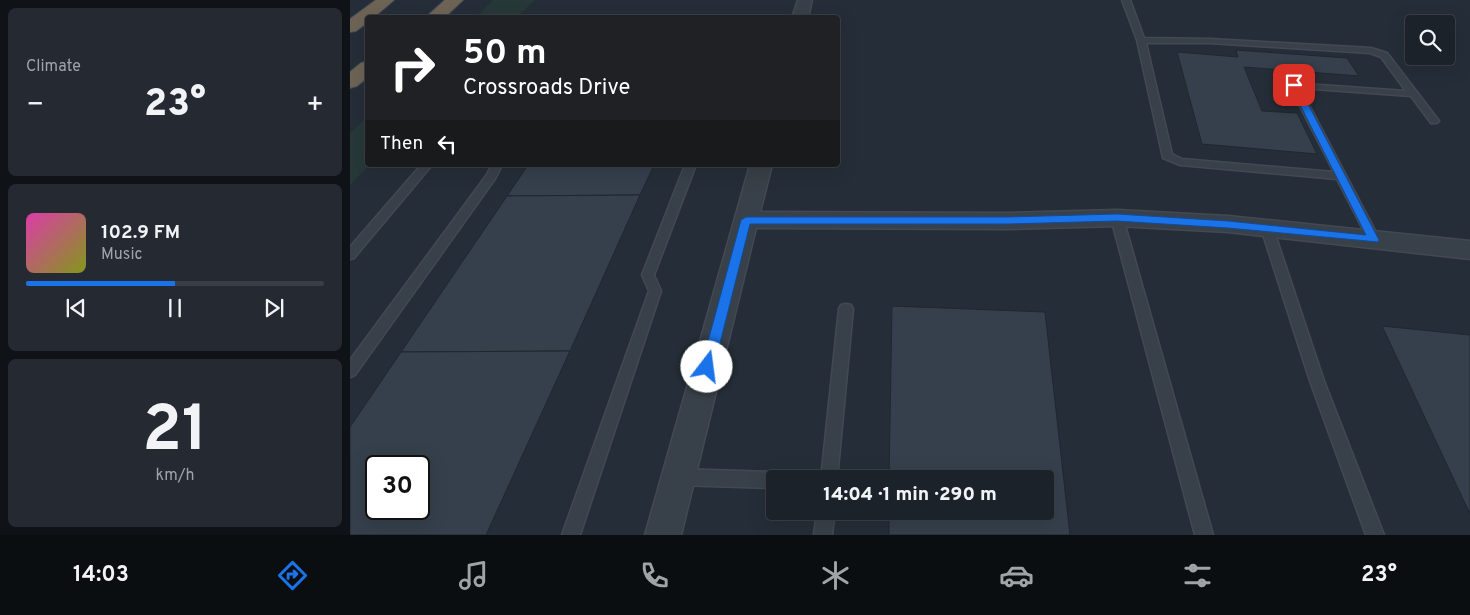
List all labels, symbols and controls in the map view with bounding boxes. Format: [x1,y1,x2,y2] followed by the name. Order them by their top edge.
[1405,15,1455,65] map controls
[1405,15,1455,65] button: search
[463,32,547,76] text: 50 m
[380,35,445,100] icon: right
[26,57,81,77] text: Climate
[1273,64,1315,106] pin
[1280,71,1308,99] icon: arrive
[463,75,630,102] text: Crossroads Drive
[144,81,206,130] text: 23°
[26,88,44,124] text: −
[306,88,324,124] text: +
[433,130,461,158] icon: left
[380,132,423,156] text: Then
[101,221,180,245] text: 102.9 FM
[101,245,142,265] text: Music
[62,294,90,322] icon: previous
[161,294,189,322] icon: pause
[260,294,288,322] icon: next
[680,340,732,392] position arrow
[142,392,208,474] text: 21
[365,455,430,520] speed limit sign: 30
[156,466,194,486] text: km/h
[823,483,997,507] text: 14:04 · 1 min · 290 m
[275,558,310,593] icon: directions
[456,558,491,593] icon: music
[637,558,672,593] icon: phone
[818,558,853,593] icon: climate
[999,558,1034,593] icon: car
[1180,558,1215,593] icon: filters
[73,562,129,589] text: 14:03
[1361,562,1397,589] text: 23°

